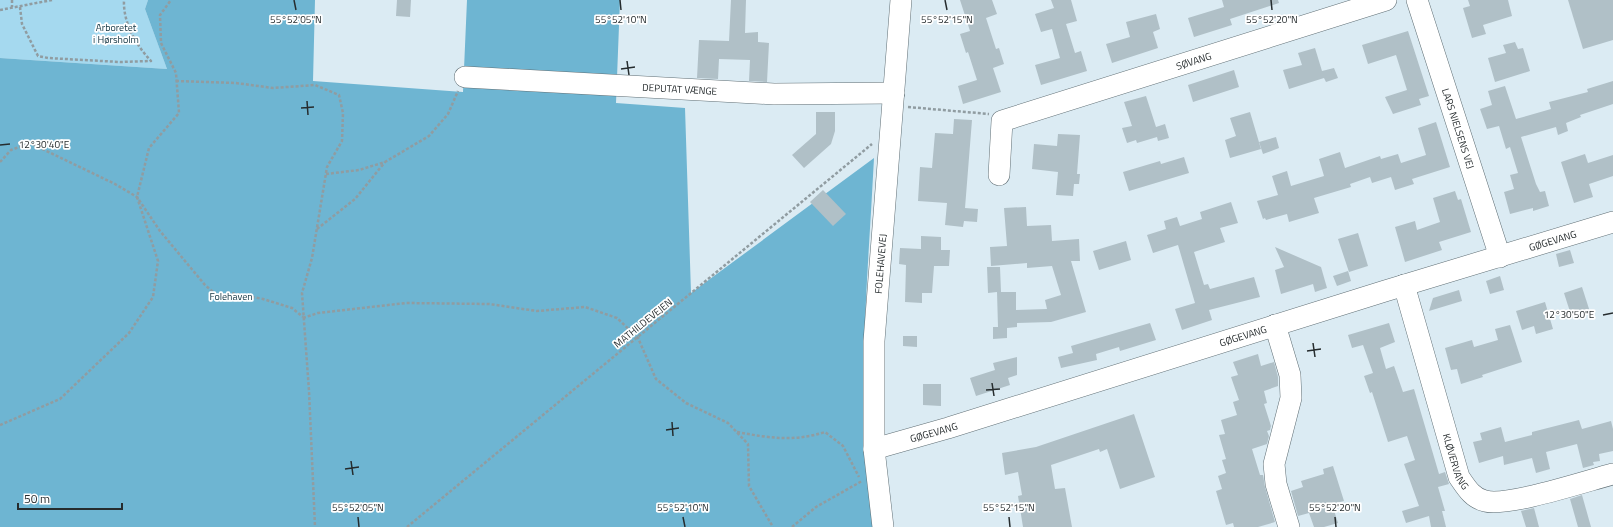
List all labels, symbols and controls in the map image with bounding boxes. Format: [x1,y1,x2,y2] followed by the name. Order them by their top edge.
[270,12,322,27] text: 55°52'05"N
[595,12,647,27] text: 55°52'10"N
[921,12,973,27] text: 55°52'15"N
[1246,12,1298,27] text: 55°52'20"N
[93,20,139,47] park label: Arboretet i Hørsholm
[1174,48,1213,73] street label: SØVANG
[642,79,718,98] street label: DEPUTAT VÆNGE
[1438,86,1479,171] street label: LARS NIELSENS VEJ
[19,137,70,152] text: 12°30'40"E
[1527,226,1578,255] street label: GØGEVANG
[870,233,890,294] street label: FOLEHAVEVEJ
[209,289,253,304] park label: Folehaven
[610,295,676,351] street label: MATHILDEVEJEN
[1544,307,1595,322] text: 12°30'50"E
[1217,321,1269,350] street label: GØGEVANG
[908,418,959,446] street label: GØGEVANG
[1439,432,1473,493] street label: KLØVERVANG
[18,485,122,511] scale bar
[24,489,50,508] text: 50 m
[332,500,384,515] text: 55°52'05"N
[657,500,709,515] text: 55°52'10"N
[983,500,1035,515] text: 55°52'15"N
[1309,500,1361,515] text: 55°52'20"N

